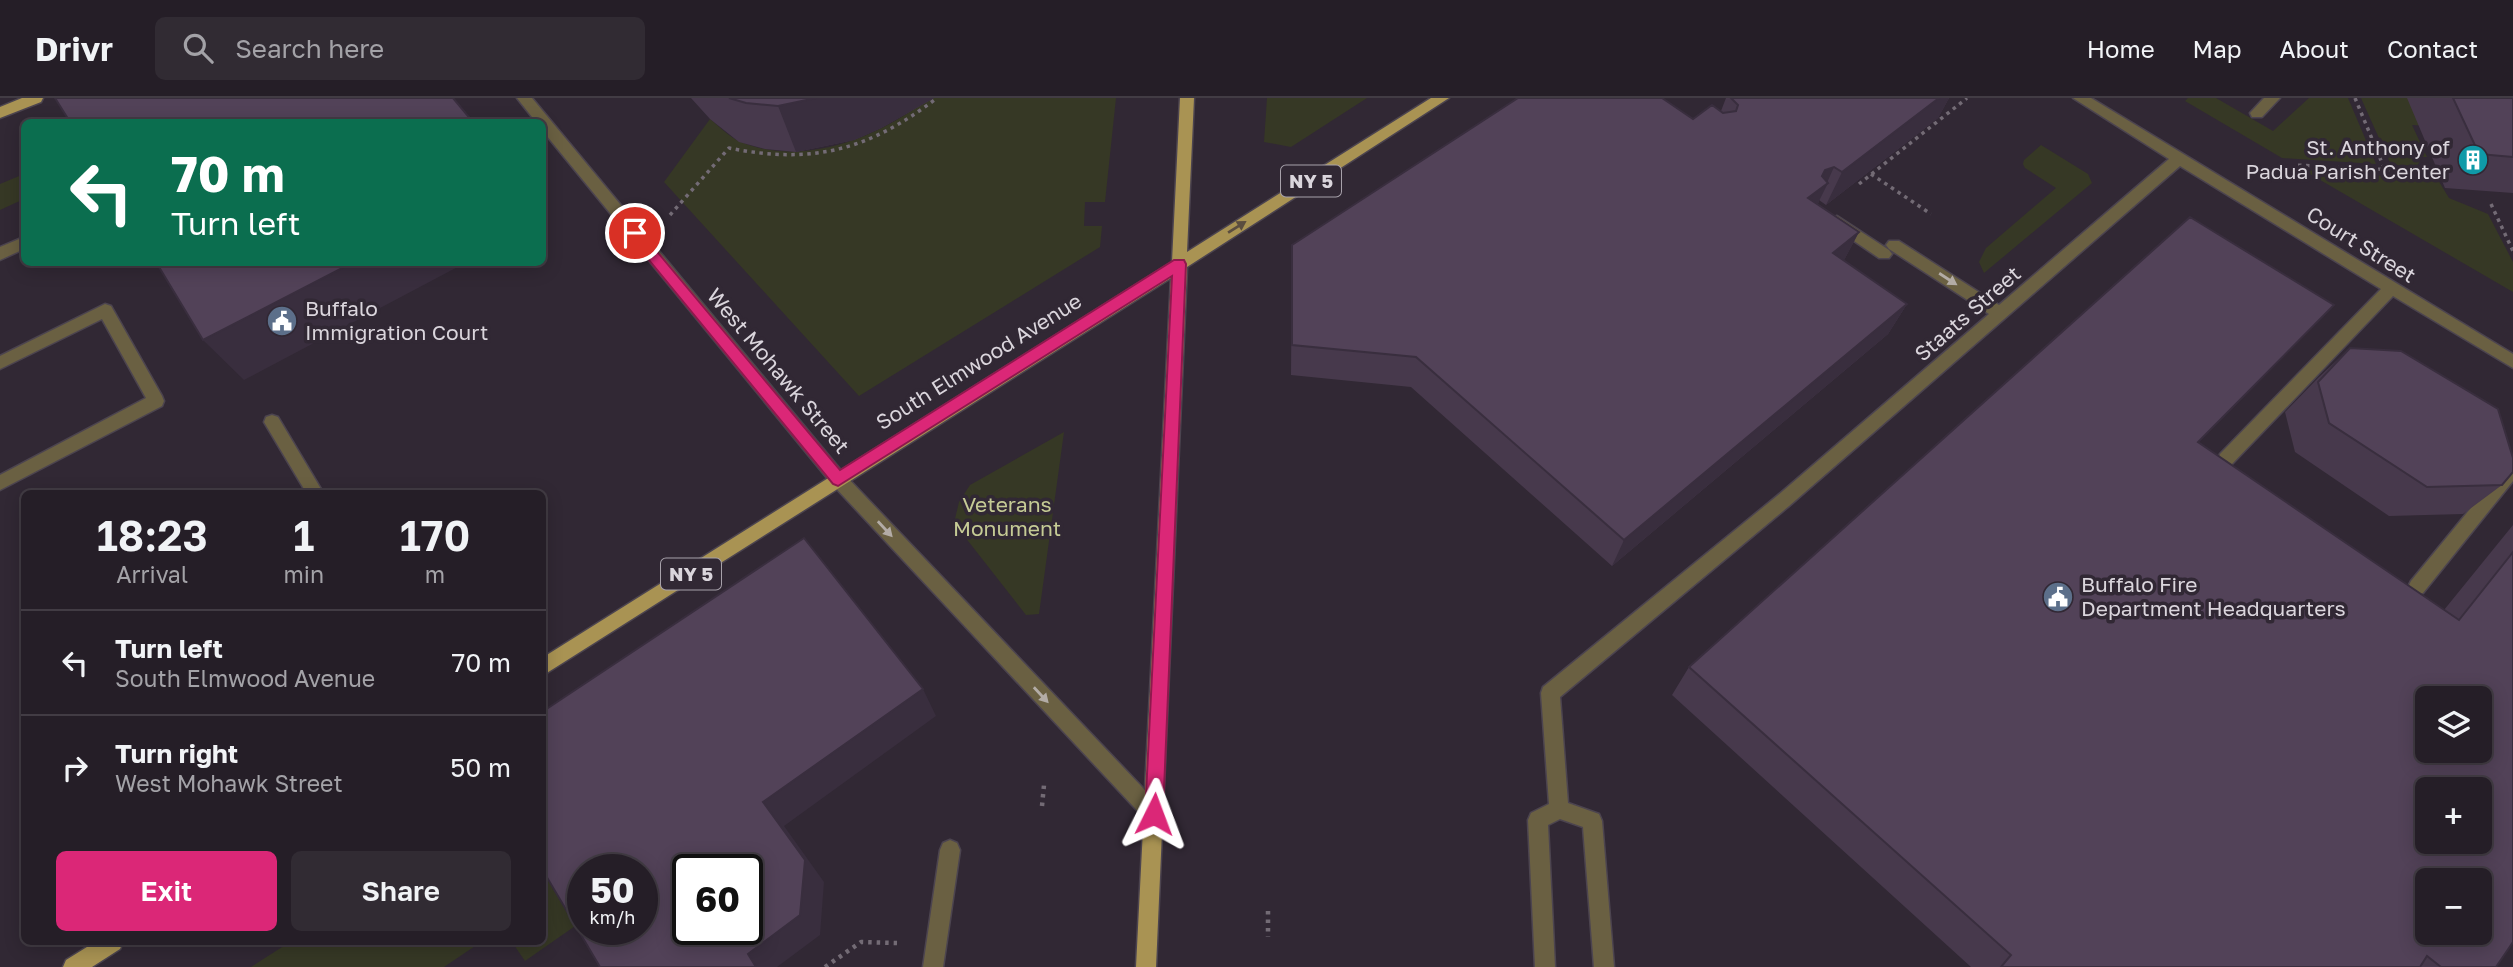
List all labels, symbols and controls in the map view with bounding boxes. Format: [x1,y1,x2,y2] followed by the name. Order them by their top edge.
[155,17,645,80] search box
[35,29,113,68] text: Drivr
[179,29,217,67] icon: search
[235,33,384,64] text: Search here
[2087,34,2155,63] text: Home
[2193,34,2242,63] text: Map
[2280,34,2349,63] text: About
[2387,34,2478,63] text: Contact
[2245,134,2450,184] place label: St. Anthony of Padua Parish Center
[2456,143,2490,177] building icon: St. Anthony of Padua Parish Center
[171,144,285,203] text: 70 m
[56,147,147,238] icon: left
[1281,166,1341,197] road number: NY 5
[2302,200,2421,288] street label: Court Street
[605,203,665,263] pin
[171,204,300,242] text: Turn left
[616,214,654,252] icon: arrive
[1227,221,1247,234] one-way arrow
[1909,260,2026,366] street label: Staats Street
[1938,273,1958,286] one-way arrow
[702,282,856,458] street label: West Mohawk Street
[871,287,1086,435] street label: South Elmwood Avenue
[305,295,488,345] place label: Buffalo Immigration Court
[265,304,299,338] public building icon: Buffalo Immigration Court
[953,491,1061,541] park label: Veterans Monument
[97,510,208,560] text: 18:23
[293,510,314,560] text: 1
[400,510,470,560] text: 170
[877,520,893,538] one-way arrow
[661,559,721,589] road number: NY 5
[116,560,188,588] text: Arrival
[283,560,324,588] text: min
[425,560,445,588] text: m
[2081,571,2346,621] place label: Buffalo Fire Department Headquarters
[2041,580,2075,614] public building icon: Buffalo Fire Department Headquarters
[115,633,223,664] text: Turn left
[56,644,94,682] icon: left
[452,647,511,678] text: 70 m
[115,664,375,692] text: South Elmwood Avenue
[1032,686,1048,703] one-way arrow
[2415,686,2492,945] map controls
[2415,686,2492,763] button: layers
[115,738,238,769] text: Turn right
[56,749,94,787] icon: right
[450,752,511,783] text: 50 m
[115,769,343,797] text: West Mohawk Street
[1117,777,1191,851] position arrow
[2415,777,2492,854] button: +
[56,851,277,931] button: Exit
[291,851,511,931] button: Share
[672,854,763,945] speed limit sign: 60
[2415,868,2492,945] button: −
[590,869,635,911] text: 50
[590,906,635,928] text: km/h

